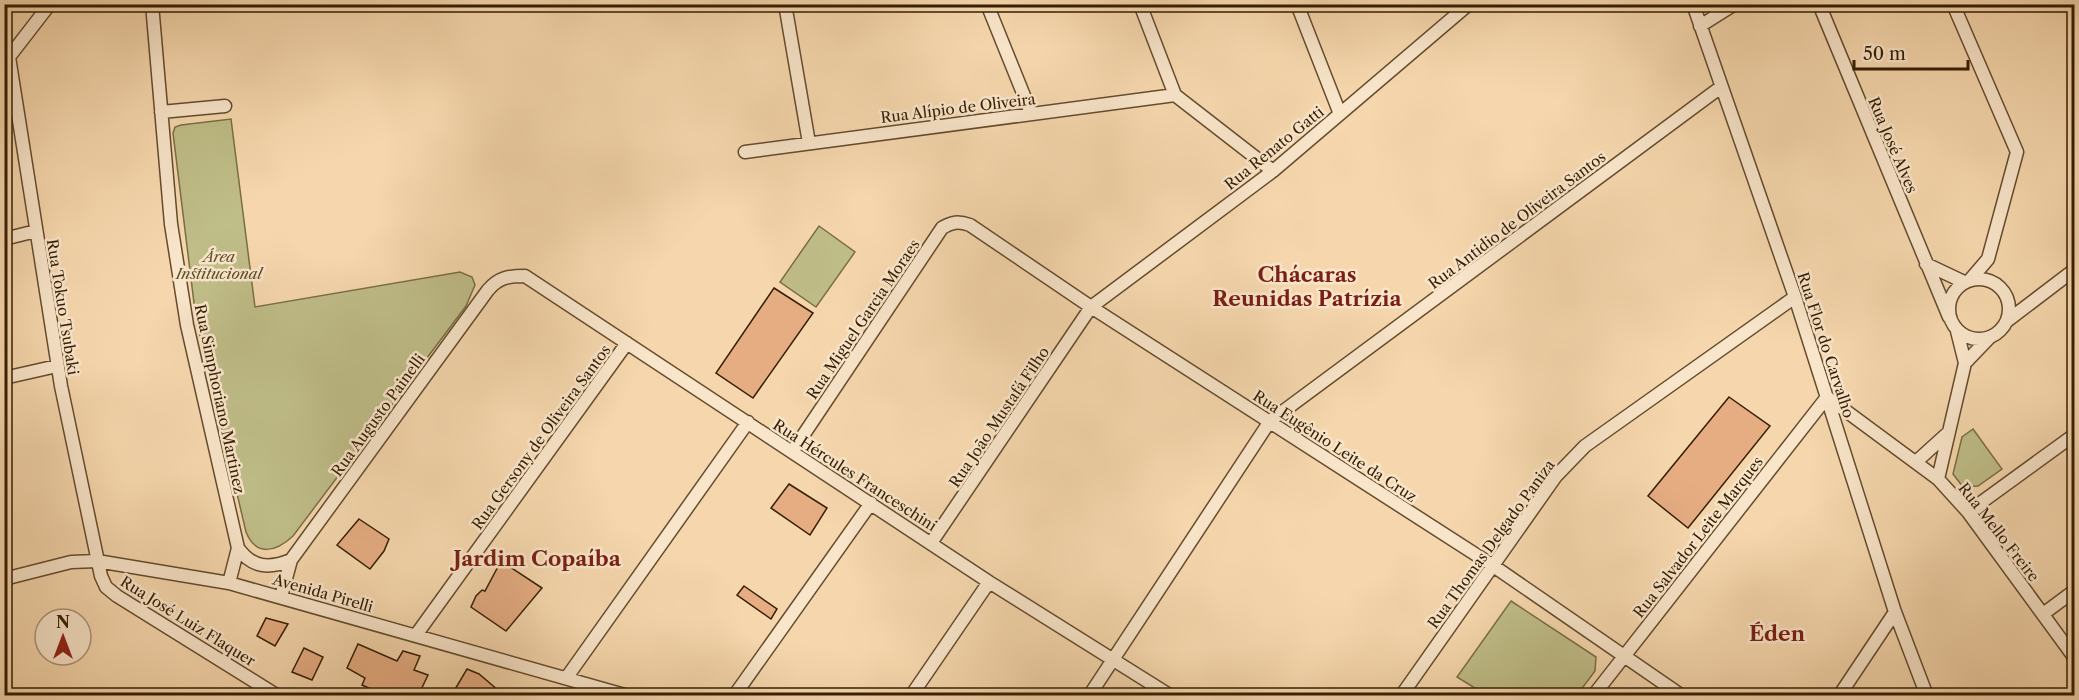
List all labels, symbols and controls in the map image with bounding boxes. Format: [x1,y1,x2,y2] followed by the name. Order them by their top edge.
[1854,33,1968,71] scale bar
[1863,43,1906,65] text: 50 m
[879,89,1037,127] street label: Rua Alípio de Oliveira
[1864,94,1922,196] street label: Rua José Alves
[1221,102,1328,194] street label: Rua Renato Gatti
[1425,147,1609,293] street label: Rua Antidio de Oliveira Santos
[802,235,924,403] street label: Rua Miguel Garcia Moraes
[43,238,83,377] street label: Rua Tokuo Tsubaki
[175,247,264,283] park label: Área Institucional
[1212,262,1403,311] district label: Chácaras Reunidas Patrízia
[1793,270,1859,420] street label: Rua Flor do Carvalho
[191,302,249,496] street label: Rua Simphoriano Martinez
[467,341,615,533] street label: Rua Gersony de Oliveira Santos
[945,343,1053,491] street label: Rua João Mustafá Filho
[327,350,429,480] street label: Rua Augusto Painelli
[1250,386,1421,506] street label: Rua Eugênio Leite da Cruz
[770,415,941,535] street label: Rua Hércules Franceschini
[1629,452,1767,622] street label: Rua Salvador Leite Marques
[1423,456,1559,632] street label: Rua Thomas Delgado Paniza
[1954,479,2044,585] street label: Rua Mello Freire
[449,546,622,571] district label: Jardim Copaíba
[270,569,376,617] street label: Avenida Pirelli
[117,572,260,671] street label: Rua José Luiz Flaquer
[33,607,93,667] north arrow
[56,612,70,632] text: N
[1749,621,1806,646] district label: Éden

